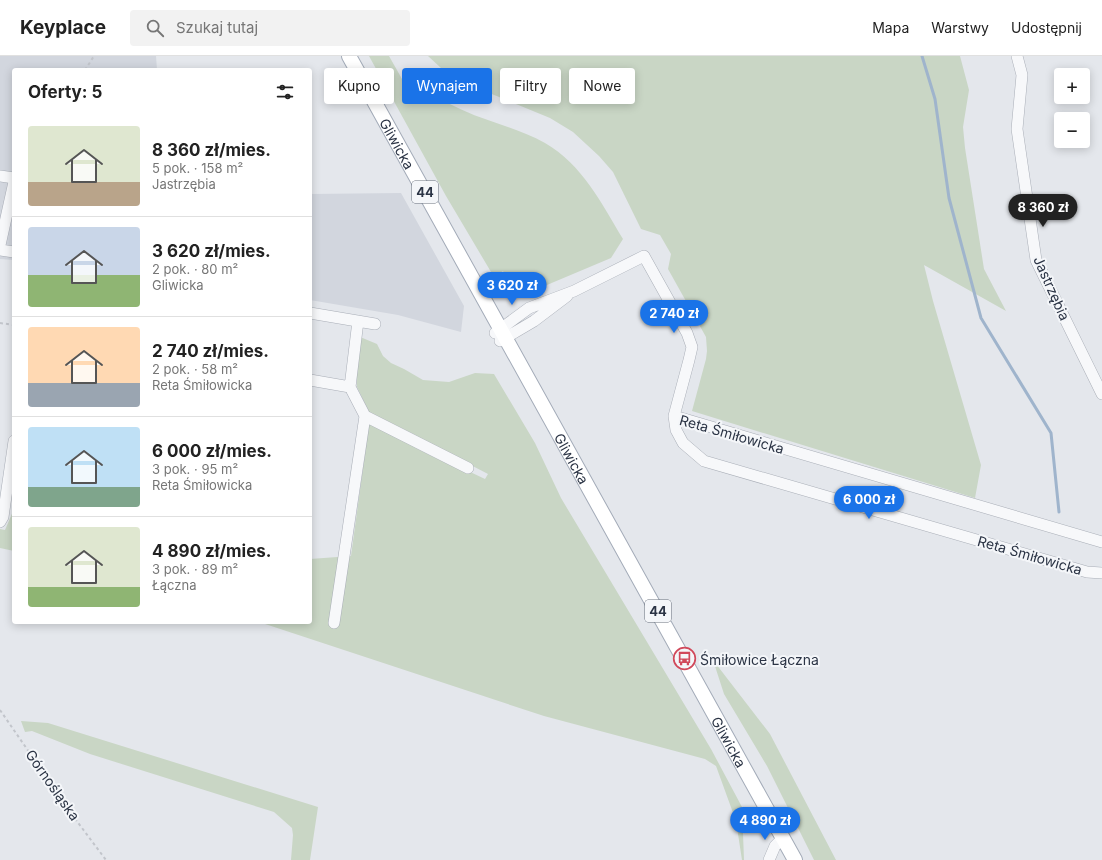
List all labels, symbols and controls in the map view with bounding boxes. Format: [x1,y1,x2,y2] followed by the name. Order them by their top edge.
[130,10,410,46] search box
[20,16,106,39] text: Keyplace
[144,17,166,39] icon: search
[176,18,258,37] text: Szukaj tutaj
[872,19,909,36] text: Mapa
[931,19,989,36] text: Warstwy
[1011,19,1082,36] text: Udostępnij
[324,68,394,104] chip: Kupno
[402,68,492,104] chip: Wynajem
[500,68,561,104] chip: Filtry
[569,68,635,104] chip: Nowe
[1054,68,1090,148] map controls
[1054,68,1090,104] button: +
[274,81,296,103] icon: filters
[28,82,102,102] text: Oferty: 5
[1054,112,1090,148] button: −
[377,115,418,172] street label: Gliwicka
[152,140,271,160] text: 8 360 zł/mies.
[60,142,108,190] icon: home
[152,160,243,176] text: 5 pok. · 158 m²
[152,176,216,192] text: Jastrzębia
[412,181,438,203] road number: 44
[1002,194,1084,228] pin: 8 360 zł
[1017,199,1069,215] text: 8 360 zł
[152,241,271,261] text: 3 620 zł/mies.
[60,243,108,291] icon: home
[1030,253,1074,323] street label: Jastrzębia
[152,261,238,277] text: 2 pok. · 80 m²
[471,272,553,306] pin: 3 620 zł
[152,277,204,293] text: Gliwicka
[487,277,537,293] text: 3 620 zł
[633,300,715,334] pin: 2 740 zł
[649,305,699,321] text: 2 740 zł
[152,341,269,361] text: 2 740 zł/mies.
[60,343,108,391] icon: home
[152,361,238,377] text: 2 pok. · 58 m²
[152,377,252,393] text: Reta Śmiłowicka
[678,411,786,457] street label: Reta Śmiłowicka
[551,430,593,487] street label: Gliwicka
[152,441,272,461] text: 6 000 zł/mies.
[60,443,108,491] icon: home
[152,461,238,477] text: 3 pok. · 95 m²
[152,477,252,493] text: Reta Śmiłowicka
[828,486,910,520] pin: 6 000 zł
[843,491,895,507] text: 6 000 zł
[976,532,1084,578] street label: Reta Śmiłowicka
[152,541,272,561] text: 4 890 zł/mies.
[60,543,108,591] icon: home
[152,561,238,577] text: 3 pok. · 89 m²
[152,577,196,593] text: Łączna
[645,600,671,622] road number: 44
[672,646,698,672] bus stop icon: Śmiłowice Łączna
[700,651,819,668] place label: Śmiłowice Łączna
[708,713,750,770] street label: Gliwicka
[22,746,84,824] street label: Górnośląska
[724,807,806,841] pin: 4 890 zł
[739,812,791,828] text: 4 890 zł

